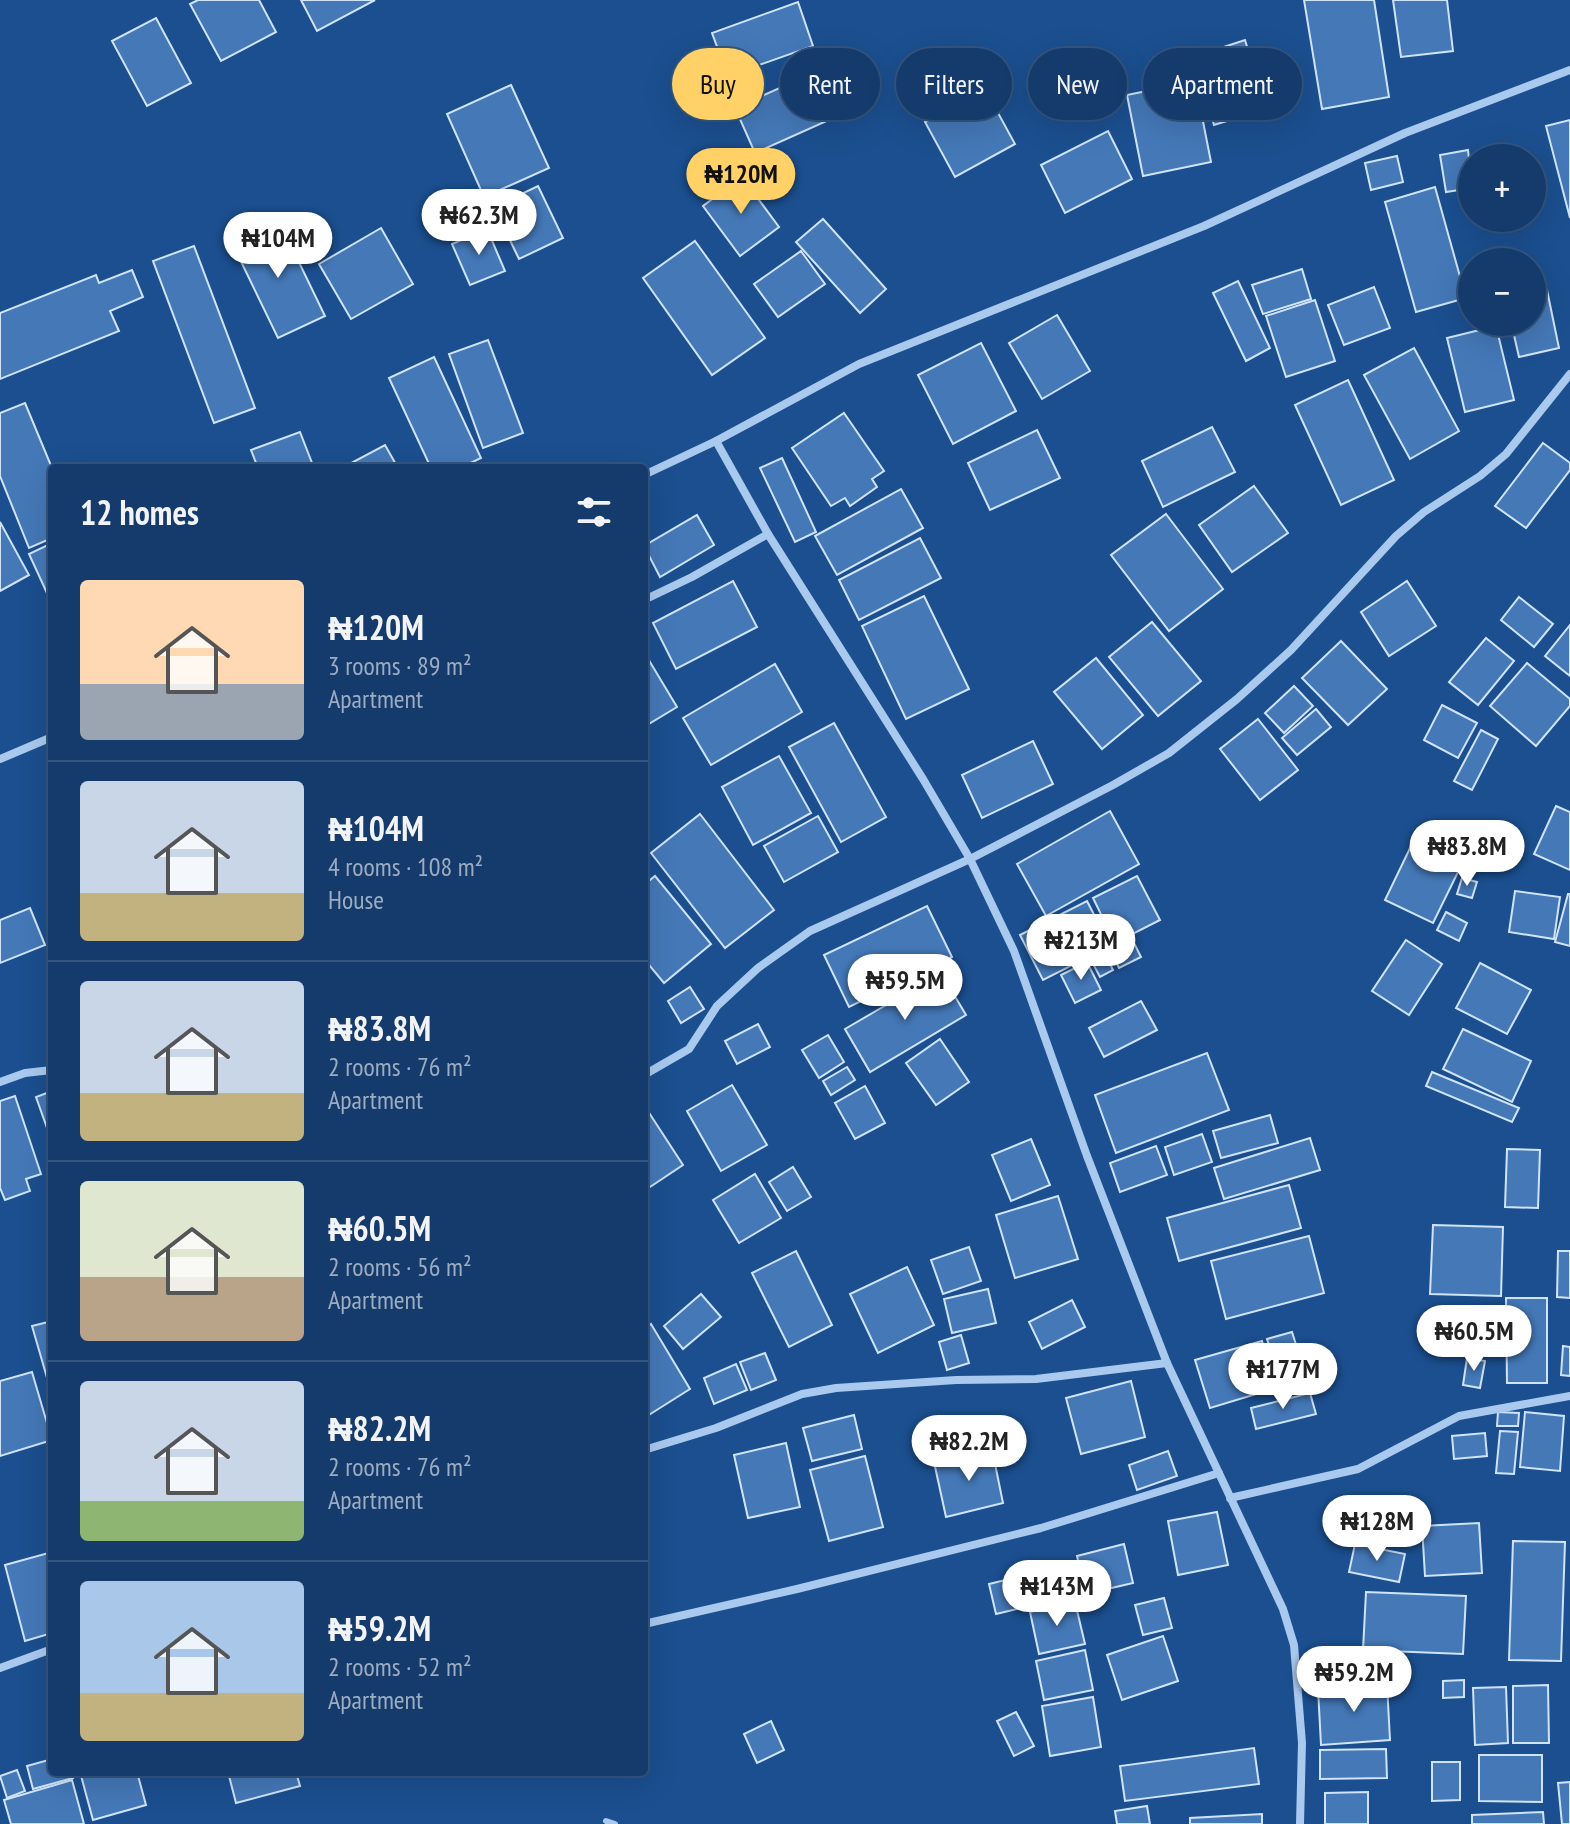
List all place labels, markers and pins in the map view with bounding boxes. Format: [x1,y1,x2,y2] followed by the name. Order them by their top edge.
[685,148,797,216] pin: ₦120M
[414,189,544,257] pin: ₦62.3M
[222,212,334,280] pin: ₦104M
[1402,820,1532,888] pin: ₦83.8M
[1025,914,1137,982] pin: ₦213M
[840,954,970,1022] pin: ₦59.5M
[1409,1305,1539,1373] pin: ₦60.5M
[1227,1343,1339,1411] pin: ₦177M
[904,1415,1034,1483] pin: ₦82.2M
[1321,1495,1433,1563] pin: ₦128M
[1001,1560,1113,1628] pin: ₦143M
[1289,1646,1419,1714] pin: ₦59.2M

